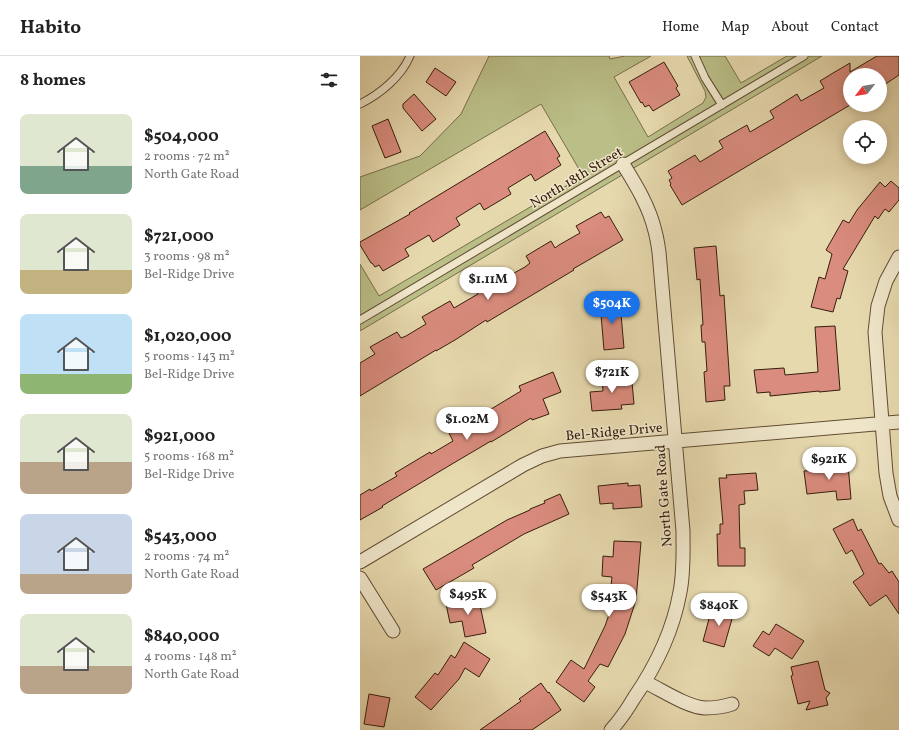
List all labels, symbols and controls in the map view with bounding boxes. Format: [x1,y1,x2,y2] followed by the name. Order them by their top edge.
[20,15,81,41] text: Habito
[662,18,699,37] text: Home
[721,18,749,37] text: Map
[771,18,809,37] text: About
[831,18,879,37] text: Contact
[843,68,887,112] north arrow
[843,68,887,164] map controls
[20,69,86,92] text: 8 homes
[318,69,340,91] icon: filters
[843,120,887,164] button: locate
[144,125,219,148] text: $504,000
[52,130,100,178] icon: home
[527,143,627,213] street label: North 18th Street
[144,148,230,166] text: 2 rooms · 72 m²
[144,166,239,184] text: North Gate Road
[144,225,214,248] text: $721,000
[52,230,100,278] icon: home
[144,248,230,266] text: 3 rooms · 98 m²
[144,266,235,284] text: Bel-Ridge Drive
[455,267,521,301] pin: $1.11M
[468,271,508,289] text: $1.11M
[584,291,640,325] pin: $504K
[593,295,631,313] text: $504K
[144,325,232,348] text: $1,020,000
[52,330,100,378] icon: home
[144,348,235,366] text: 5 rooms · 143 m²
[584,360,640,394] pin: $721K
[595,364,629,382] text: $721K
[144,366,235,384] text: Bel-Ridge Drive
[434,407,500,441] pin: $1.02M
[445,411,489,429] text: $1.02M
[565,419,664,446] street label: Bel-Ridge Drive
[144,425,215,448] text: $921,000
[52,430,100,478] icon: home
[651,444,678,548] street label: North Gate Road
[801,447,857,481] pin: $921K
[144,448,234,466] text: 5 rooms · 168 m²
[811,451,847,469] text: $921K
[144,466,235,484] text: Bel-Ridge Drive
[144,525,217,548] text: $543,000
[52,530,100,578] icon: home
[144,548,229,566] text: 2 rooms · 74 m²
[144,566,239,584] text: North Gate Road
[440,582,496,616] pin: $495K
[581,584,637,618] pin: $543K
[449,586,487,604] text: $495K
[591,588,627,606] text: $543K
[691,593,747,627] pin: $840K
[699,597,739,615] text: $840K
[144,625,219,648] text: $840,000
[52,630,100,678] icon: home
[144,648,237,666] text: 4 rooms · 148 m²
[144,666,239,684] text: North Gate Road

